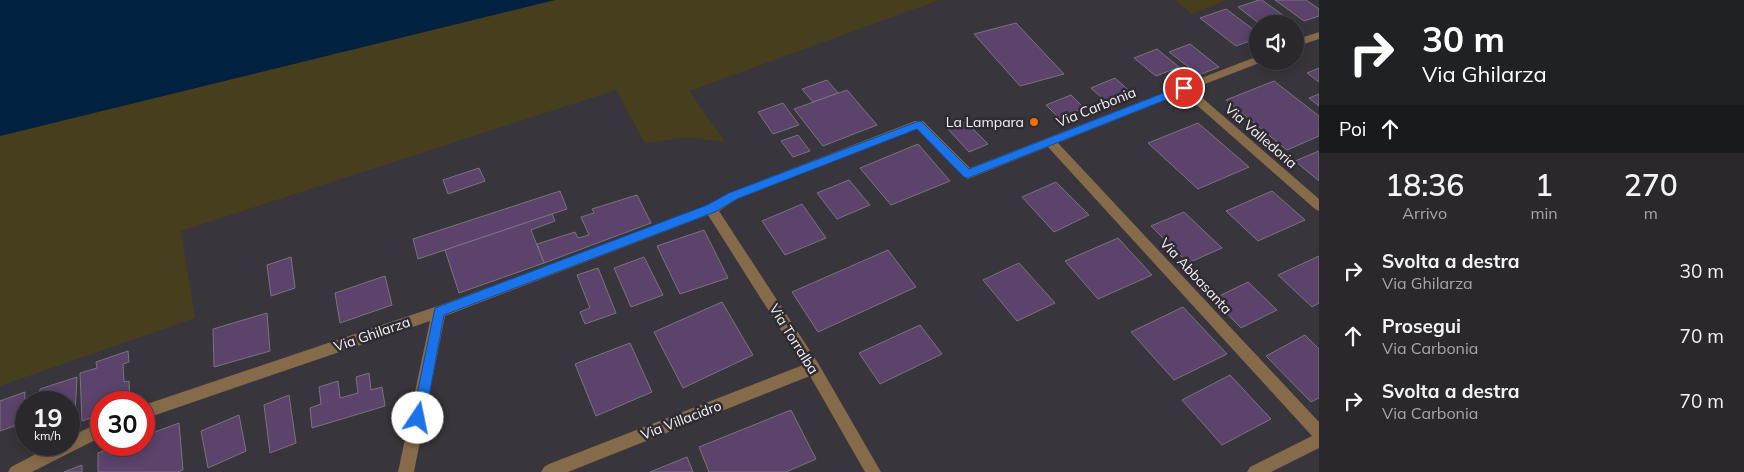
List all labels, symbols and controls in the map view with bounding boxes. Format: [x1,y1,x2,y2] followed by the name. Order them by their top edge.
[1249,15,1304,70] map controls
[1249,15,1304,70] button: sound
[1422,17,1505,61] text: 30 m
[1339,20,1404,85] icon: right
[1422,60,1547,88] text: Via Ghilarza
[1163,67,1205,109] pin
[1170,74,1198,102] icon: arrive
[1054,83,1138,131] street label: Via Carbonia
[1221,100,1301,172] street label: Via Valledoria
[946,113,1024,131] place label: La Lampara
[1376,115,1404,143] icon: ahead
[1028,116,1040,128] marker: La Lampara
[1339,117,1366,141] text: Poi
[1385,166,1464,204] text: 18:36
[1535,166,1553,204] text: 1
[1624,166,1678,204] text: 270
[1402,203,1447,223] text: Arrivo
[1530,203,1558,223] text: min
[1644,203,1658,223] text: m
[1156,234,1236,318] street label: Via Abbasanta
[1382,249,1520,273] text: Svolta a destra
[1339,257,1367,285] icon: right
[1680,259,1724,283] text: 30 m
[1382,273,1473,293] text: Via Ghilarza
[765,301,823,377] street label: Via Torralba
[332,313,412,355] street label: Via Ghilarza
[1382,314,1461,338] text: Prosegui
[1339,322,1367,350] icon: ahead
[1680,324,1724,348] text: 70 m
[1382,338,1478,358] text: Via Carbonia
[1382,379,1520,403] text: Svolta a destra
[1339,387,1367,415] icon: right
[1680,389,1724,413] text: 70 m
[90,391,155,456] speed limit sign: 30
[391,391,443,443] position arrow
[638,396,724,444] street label: Via Villacidro
[32,402,63,433] text: 19
[1382,403,1478,423] text: Via Carbonia
[34,428,61,443] text: km/h

